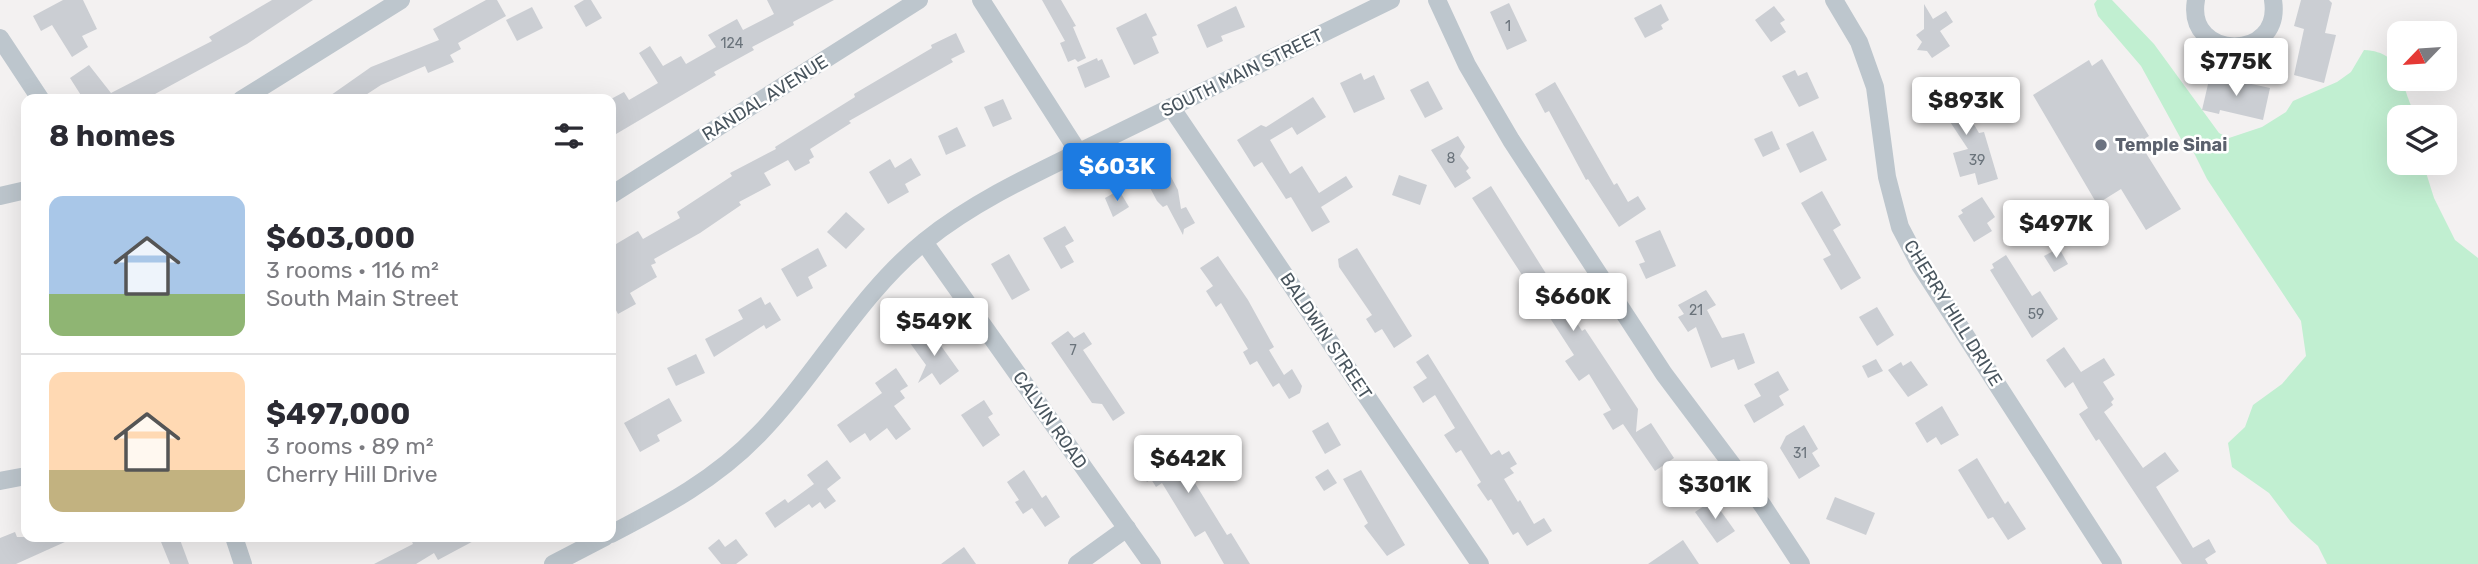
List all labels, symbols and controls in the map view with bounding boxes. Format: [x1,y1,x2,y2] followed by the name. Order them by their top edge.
[1505,18,1511,35] house number: 1
[2387,21,2457,91] north arrow
[2387,21,2457,175] map controls
[1157,24,1327,122] street label: SOUTH MAIN STREET
[721,35,744,52] house number: 124
[2187,38,2285,98] pin: $775K
[2200,47,2272,75] text: $775K
[698,50,832,146] street label: RANDAL AVENUE
[1917,78,2015,137] pin: $893K
[1928,86,2004,114] text: $893K
[2387,105,2457,175] button: layers
[550,117,588,155] icon: filters
[49,118,175,154] text: 8 homes
[2115,134,2227,156] place label: Temple Sinai
[2093,137,2109,153] marker: Temple Sinai
[1068,144,1166,203] pin: $603K
[1447,150,1456,167] house number: 8
[1079,152,1155,180] text: $603K
[1969,152,1985,169] house number: 39
[2007,201,2105,260] pin: $497K
[2019,209,2093,237] text: $497K
[266,220,415,256] text: $603,000
[105,224,189,308] icon: home
[1899,236,2007,390] street label: CHERRY HILL DRIVE
[266,256,439,284] text: 3 rooms · 116 m²
[1275,268,1377,404] street label: BALDWIN STREET
[1524,274,1622,333] pin: $660K
[1535,282,1611,310] text: $660K
[266,284,459,312] text: South Main Street
[885,298,983,358] pin: $549K
[1689,302,1703,319] house number: 21
[2028,306,2044,323] house number: 59
[896,307,972,335] text: $549K
[1069,342,1077,359] house number: 7
[1008,367,1092,473] street label: CALVIN ROAD
[266,396,410,432] text: $497,000
[105,400,189,484] icon: home
[266,432,434,460] text: 3 rooms · 89 m²
[1139,435,1237,495] pin: $642K
[1150,444,1226,472] text: $642K
[1793,445,1807,462] house number: 31
[266,460,438,488] text: Cherry Hill Drive
[1666,462,1764,521] pin: $301K
[1679,470,1751,498] text: $301K

